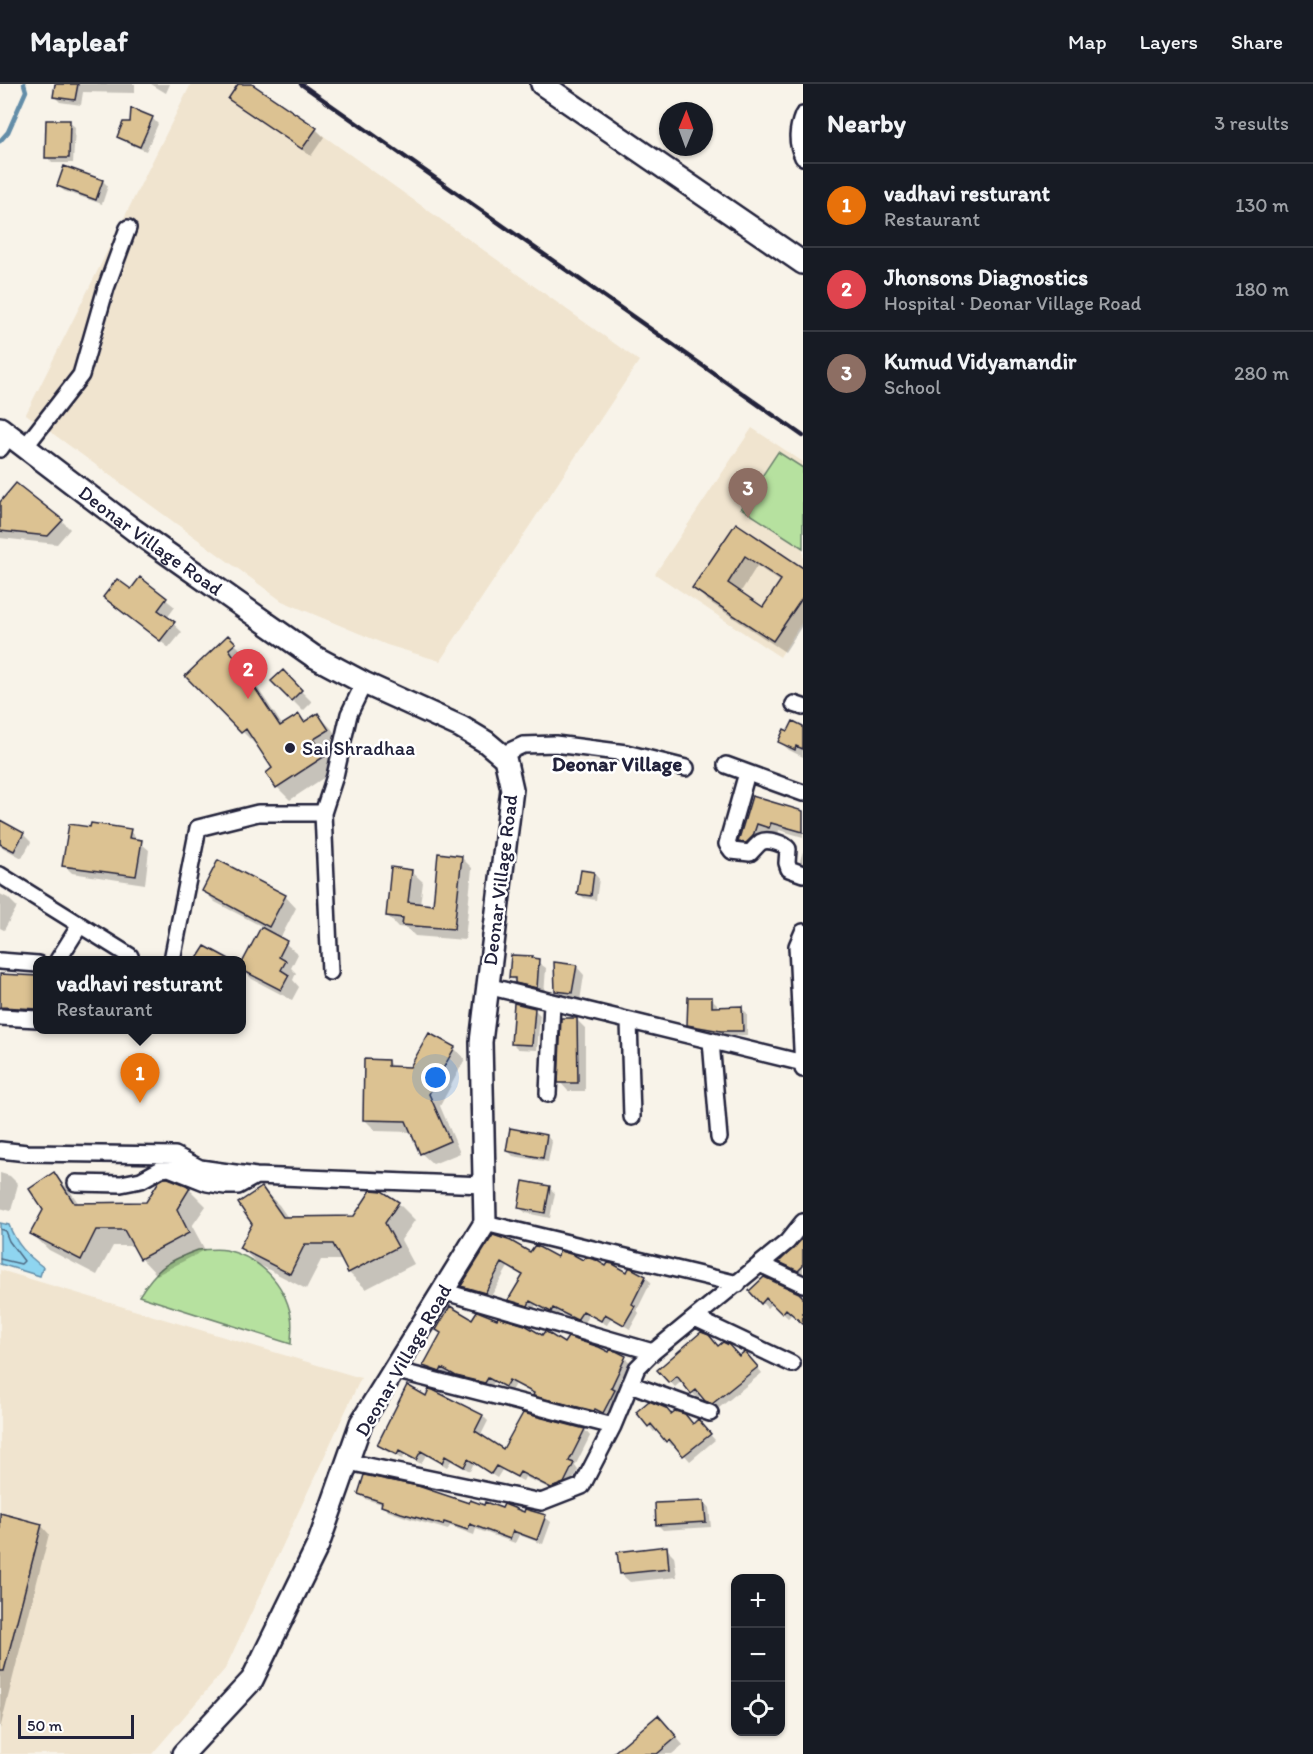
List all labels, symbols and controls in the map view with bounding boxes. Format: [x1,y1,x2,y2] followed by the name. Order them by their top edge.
[30,24,128,58] text: Mapleaf
[1068,29,1107,54] text: Map
[1140,29,1198,54] text: Layers
[1231,29,1283,54] text: Share
[659,102,713,156] north arrow
[827,107,906,139] text: Nearby
[1214,111,1289,135] text: 3 results
[884,180,1050,207] text: vadhavi resturant
[842,193,851,217] text: 1
[1235,193,1289,217] text: 130 m
[884,207,980,231] text: Restaurant
[884,264,1088,291] text: Jhonsons Diagnostics
[841,277,852,301] text: 2
[1235,277,1289,301] text: 180 m
[884,291,1141,315] text: Hospital · Deonar Village Road
[884,348,1076,375] text: Kumud Vidyamandir
[841,361,852,385] text: 3
[1234,361,1289,385] text: 280 m
[884,375,941,399] text: School
[728,468,768,518] pin: 3
[74,480,227,601] street label: Deonar Village Road
[228,650,268,699] pin: 2
[302,736,415,760] place label: Sai Shradhaa
[283,741,297,755] marker: Sai Shradhaa
[552,751,682,777] district label: Deonar Village
[478,793,522,967] street label: Deonar Village Road
[33,956,246,1034] popup
[57,970,223,997] text: vadhavi resturant
[57,997,152,1021] text: Restaurant
[120,1054,160,1103] pin: 1
[421,1063,450,1092] your location
[350,1279,456,1440] street label: Deonar Village Road
[731,1574,785,1736] map controls
[731,1574,785,1628] button: +
[731,1628,785,1682] button: −
[731,1682,785,1736] button: locate
[18,1712,134,1740] scale bar
[27,1716,62,1735] text: 50 m

